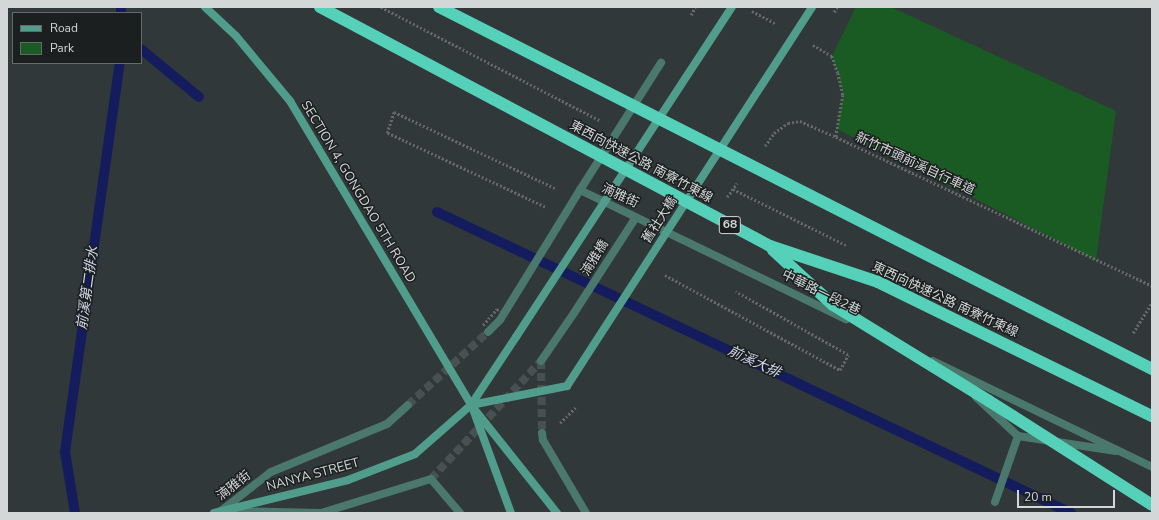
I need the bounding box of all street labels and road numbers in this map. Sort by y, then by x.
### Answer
street label: SECTION 4, GONGDAO 5TH ROAD [297,98,419,286]
street label: 東西向快速公路 南寮竹東線 [567,118,715,206]
street label: 新竹市頭前溪自行車道 [853,129,977,199]
street label: 湳雅街 [599,181,641,211]
street label: 舊社大橋 [639,194,681,246]
road number: 68 [718,215,742,235]
street label: 湳雅橋 [578,237,612,279]
street label: 東西向快速公路 南寮竹東線 [869,259,1021,341]
street label: 中華路一段2巷 [779,267,863,319]
street label: NANYA STREET [265,455,361,495]
street label: 湳雅街 [214,468,254,504]

